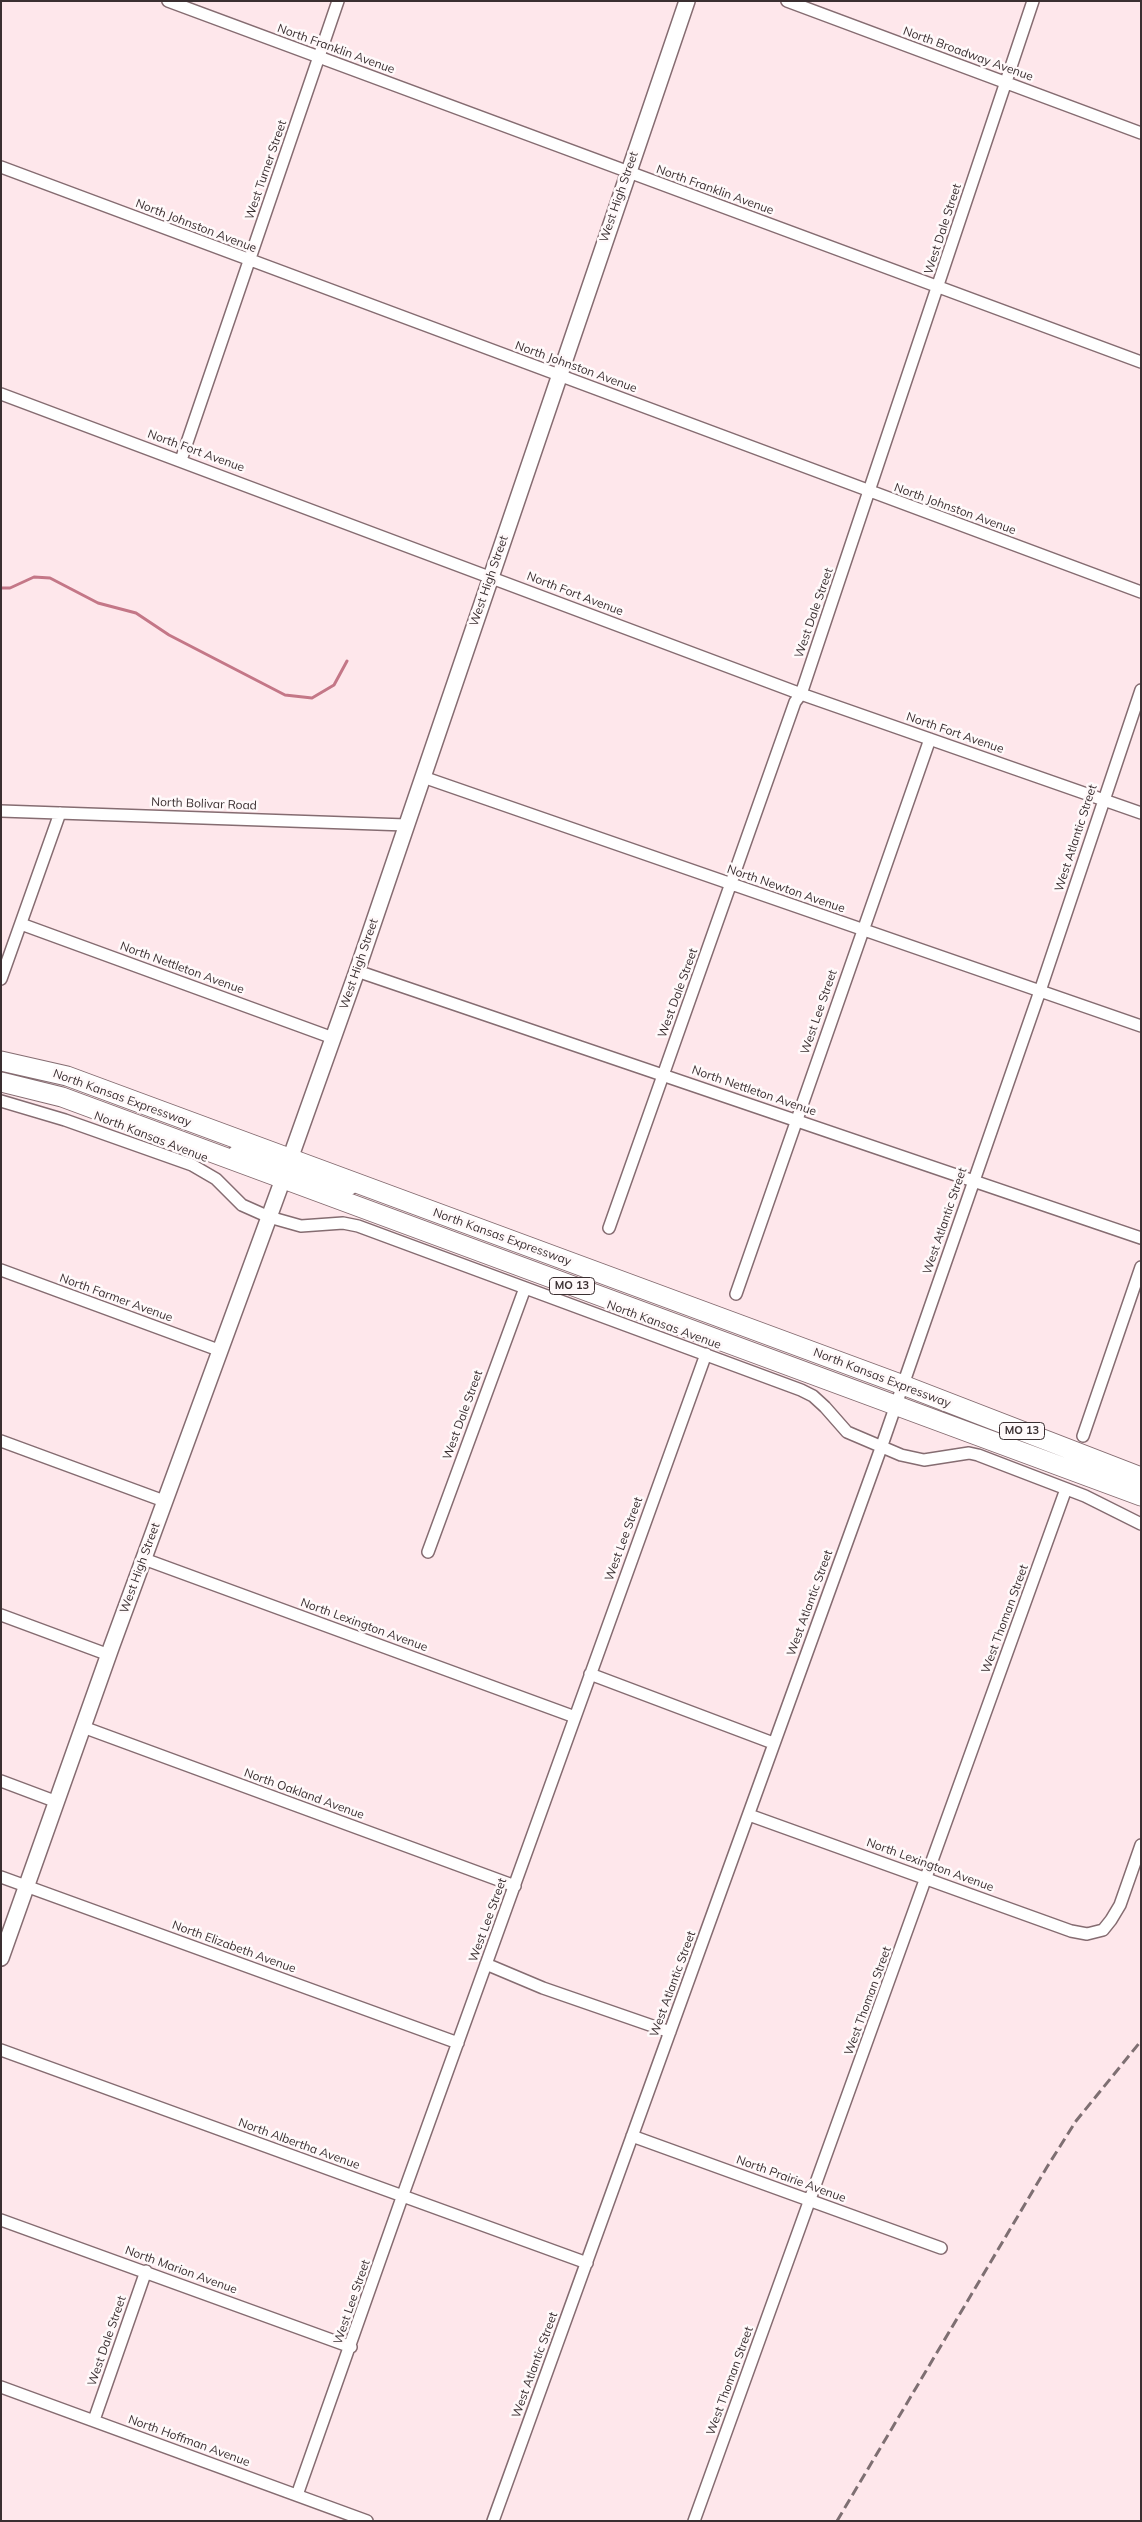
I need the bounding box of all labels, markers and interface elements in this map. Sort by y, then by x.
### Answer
street label: North Franklin Avenue [275,21,397,77]
street label: North Broadway Avenue [901,24,1035,84]
street label: West Turner Street [242,118,290,222]
street label: West High Street [597,150,641,244]
street label: North Franklin Avenue [654,162,776,218]
street label: West Dale Street [922,182,964,276]
street label: North Johnston Avenue [133,196,259,256]
street label: North Johnston Avenue [513,338,639,396]
street label: North Fort Avenue [146,427,246,475]
street label: North Johnston Avenue [892,480,1018,538]
street label: West High Street [467,534,511,628]
street label: West Dale Street [792,566,836,660]
street label: North Fort Avenue [525,569,625,619]
street label: North Fort Avenue [904,710,1006,756]
street label: West Atlantic Street [1052,783,1100,893]
street label: North Bolivar Road [151,795,257,813]
street label: North Newton Avenue [725,862,847,916]
street label: West High Street [337,917,381,1011]
street label: North Nettleton Avenue [118,939,246,997]
street label: West Dale Street [655,946,701,1040]
street label: West Lee Street [798,968,840,1056]
street label: North Nettleton Avenue [690,1063,818,1119]
street label: North Kansas Expressway [51,1066,193,1130]
street label: North Kansas Avenue [92,1109,210,1165]
street label: West Atlantic Street [920,1166,970,1276]
street label: North Kansas Expressway [431,1205,573,1269]
street label: North Farmer Avenue [58,1271,174,1325]
road number: MO 13 [550,1278,594,1294]
street label: North Kansas Avenue [605,1298,723,1352]
street label: North Kansas Expressway [811,1345,953,1411]
street label: West Dale Street [440,1368,486,1462]
road number: MO 13 [1000,1422,1044,1440]
street label: West Lee Street [602,1495,646,1583]
street label: West High Street [117,1521,163,1615]
street label: West Atlantic Street [784,1548,836,1658]
street label: West Thoman Street [979,1563,1031,1675]
street label: North Lexington Avenue [298,1595,430,1655]
street label: North Oakland Avenue [242,1766,366,1822]
street label: North Lexington Avenue [864,1835,996,1895]
street label: West Lee Street [466,1876,510,1964]
street label: North Elizabeth Avenue [170,1918,298,1976]
street label: West Atlantic Street [647,1929,699,2039]
street label: West Thoman Street [842,1945,894,2057]
street label: North Albertha Avenue [236,2115,362,2173]
street label: North Prairie Avenue [734,2152,848,2206]
street label: North Marion Avenue [123,2243,239,2297]
street label: West Lee Street [331,2258,373,2346]
street label: West Dale Street [85,2294,129,2388]
street label: West Atlantic Street [509,2310,561,2420]
street label: West Thoman Street [704,2325,756,2437]
street label: North Hoffman Avenue [126,2412,252,2470]

